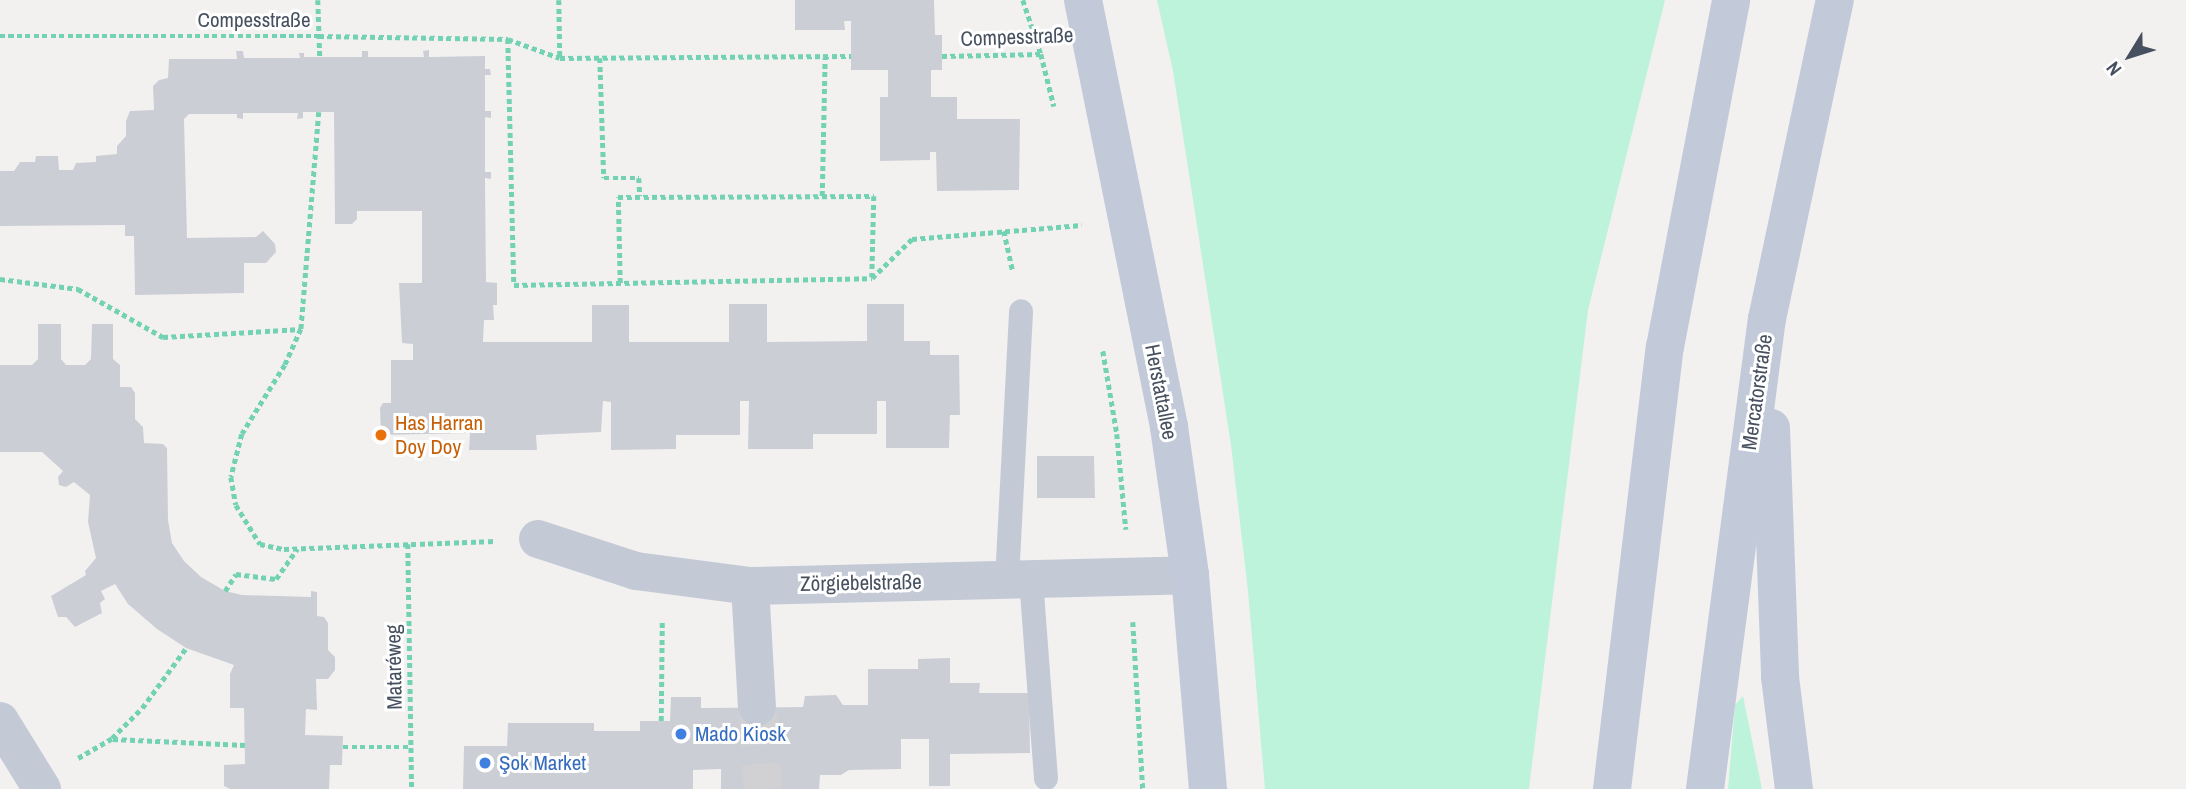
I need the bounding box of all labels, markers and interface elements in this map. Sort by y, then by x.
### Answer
street label: Compesstraße [198,7,310,33]
north arrow [2095,21,2165,91]
street label: Compesstraße [960,22,1074,52]
text: N [2100,56,2127,81]
street label: Mercatorstraße [1736,332,1778,452]
street label: Herstattallee [1139,342,1183,442]
place label: Has Harran Doy Doy [395,410,483,460]
marker: Has Harran Doy Doy [373,427,389,443]
street label: Zörgiebelstraße [800,569,922,597]
street label: Mataréweg [381,624,407,710]
place label: Mado Kiosk [695,721,786,747]
marker: Mado Kiosk [673,726,689,742]
place label: Şok Market [499,750,586,776]
marker: Şok Market [477,755,493,771]

